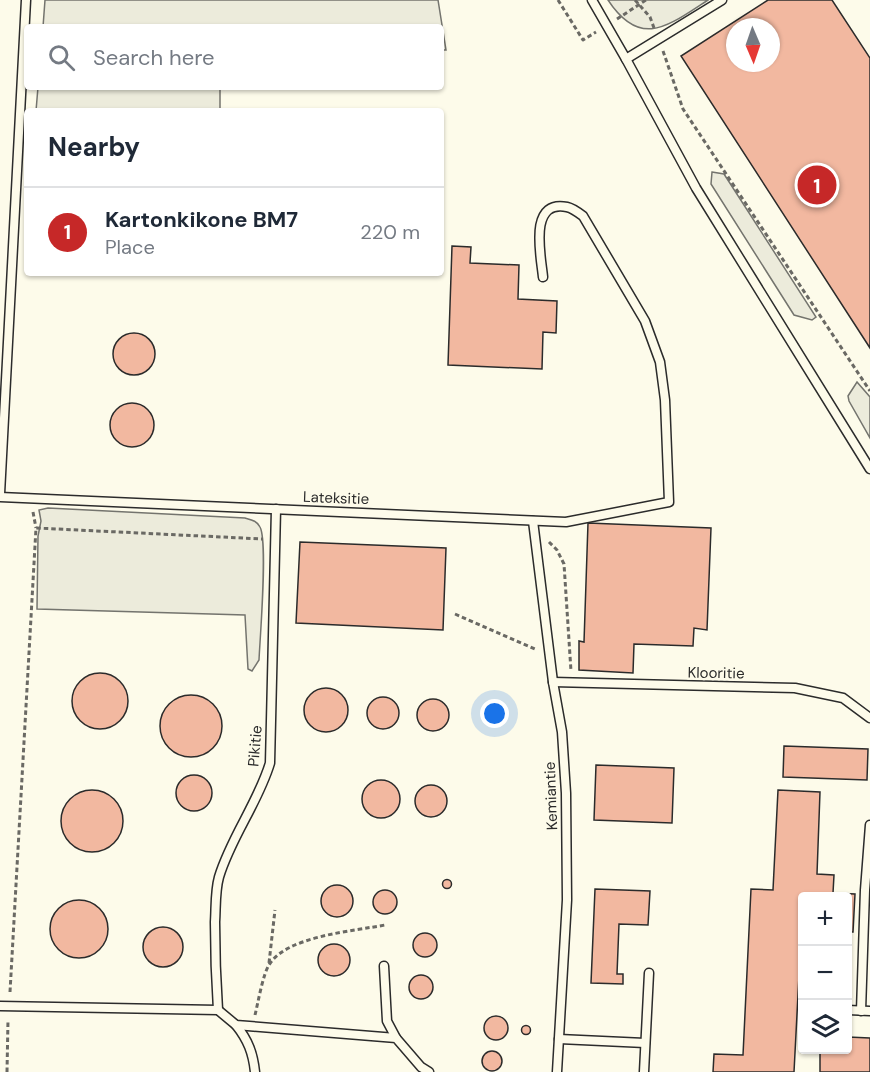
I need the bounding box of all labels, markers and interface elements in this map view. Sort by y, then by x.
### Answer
north arrow [726,18,780,72]
search box [24,24,444,90]
icon: search [45,41,78,74]
text: Search here [93,43,214,72]
text: Nearby [48,130,140,164]
pin: 1 [798,162,836,207]
text: Kartonkikone BM7 [105,205,298,234]
text: 1 [64,219,71,245]
text: 220 m [360,219,420,245]
text: Place [105,234,155,260]
street label: Lateksitie [303,487,369,509]
street label: Klooritie [687,663,745,683]
your location [480,699,509,728]
street label: Pikitie [243,724,267,768]
street label: Kemiantie [540,761,562,831]
map controls [798,892,852,1054]
button: + [798,892,852,946]
button: − [798,946,852,1000]
button: layers [798,1000,852,1054]

